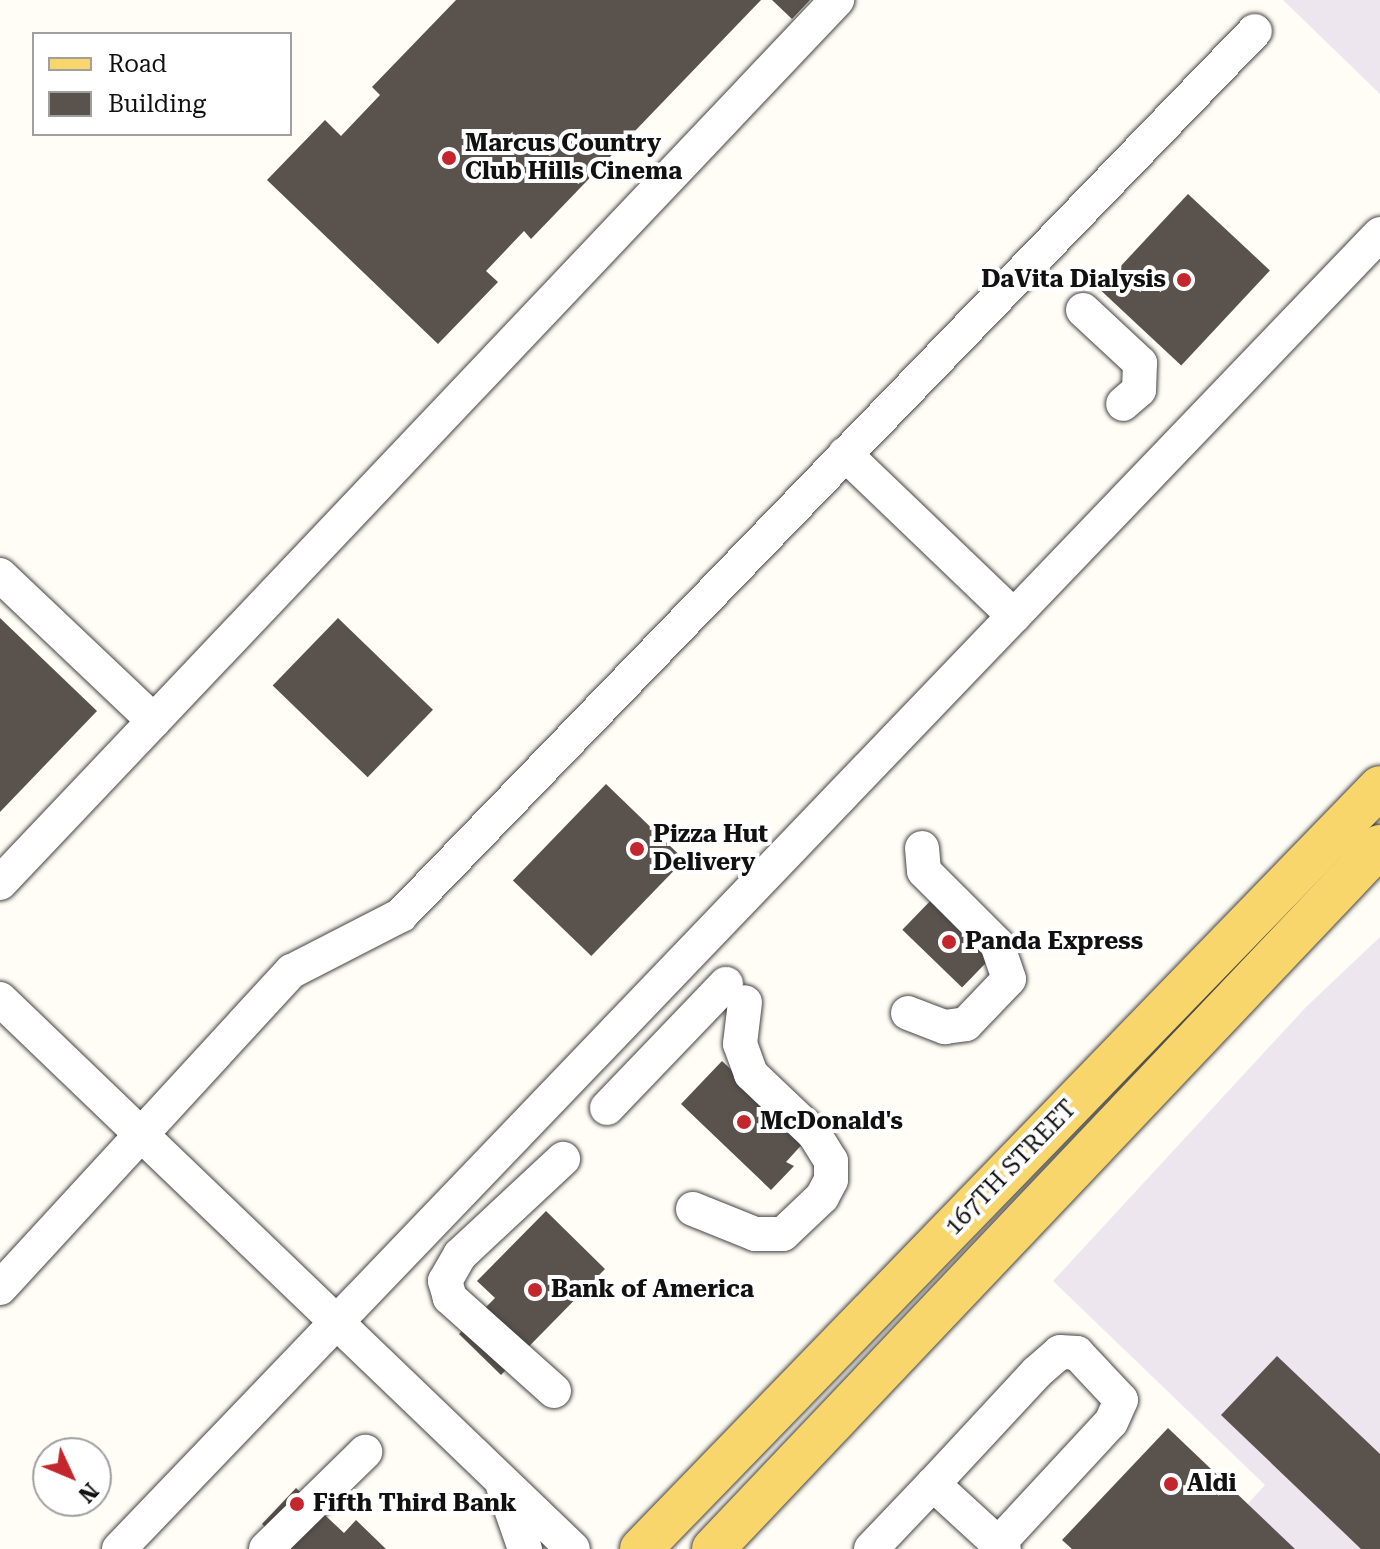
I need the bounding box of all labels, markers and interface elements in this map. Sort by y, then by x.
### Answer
legend [32,32,292,136]
text: Road [108,50,167,78]
text: Building [108,90,206,118]
place label: Marcus Country Club Hills Cinema [465,130,682,186]
marker: Marcus Country Club Hills Cinema [440,149,458,167]
place label: DaVita Dialysis [981,266,1166,294]
marker: DaVita Dialysis [1173,269,1195,291]
place label: Pizza Hut Delivery [653,821,768,877]
marker: Pizza Hut Delivery [628,840,646,858]
place label: Panda Express [965,928,1143,956]
marker: Panda Express [940,933,958,951]
street label: 167TH STREET [939,1095,1083,1241]
place label: McDonald's [760,1108,903,1136]
marker: McDonald's [735,1113,753,1131]
place label: Bank of America [551,1276,754,1304]
marker: Bank of America [526,1281,544,1299]
north arrow [32,1437,112,1517]
place label: Aldi [1187,1470,1236,1498]
marker: Aldi [1162,1475,1180,1493]
text: N [73,1478,103,1507]
place label: Fifth Third Bank [313,1490,517,1518]
marker: Fifth Third Bank [288,1495,306,1513]

